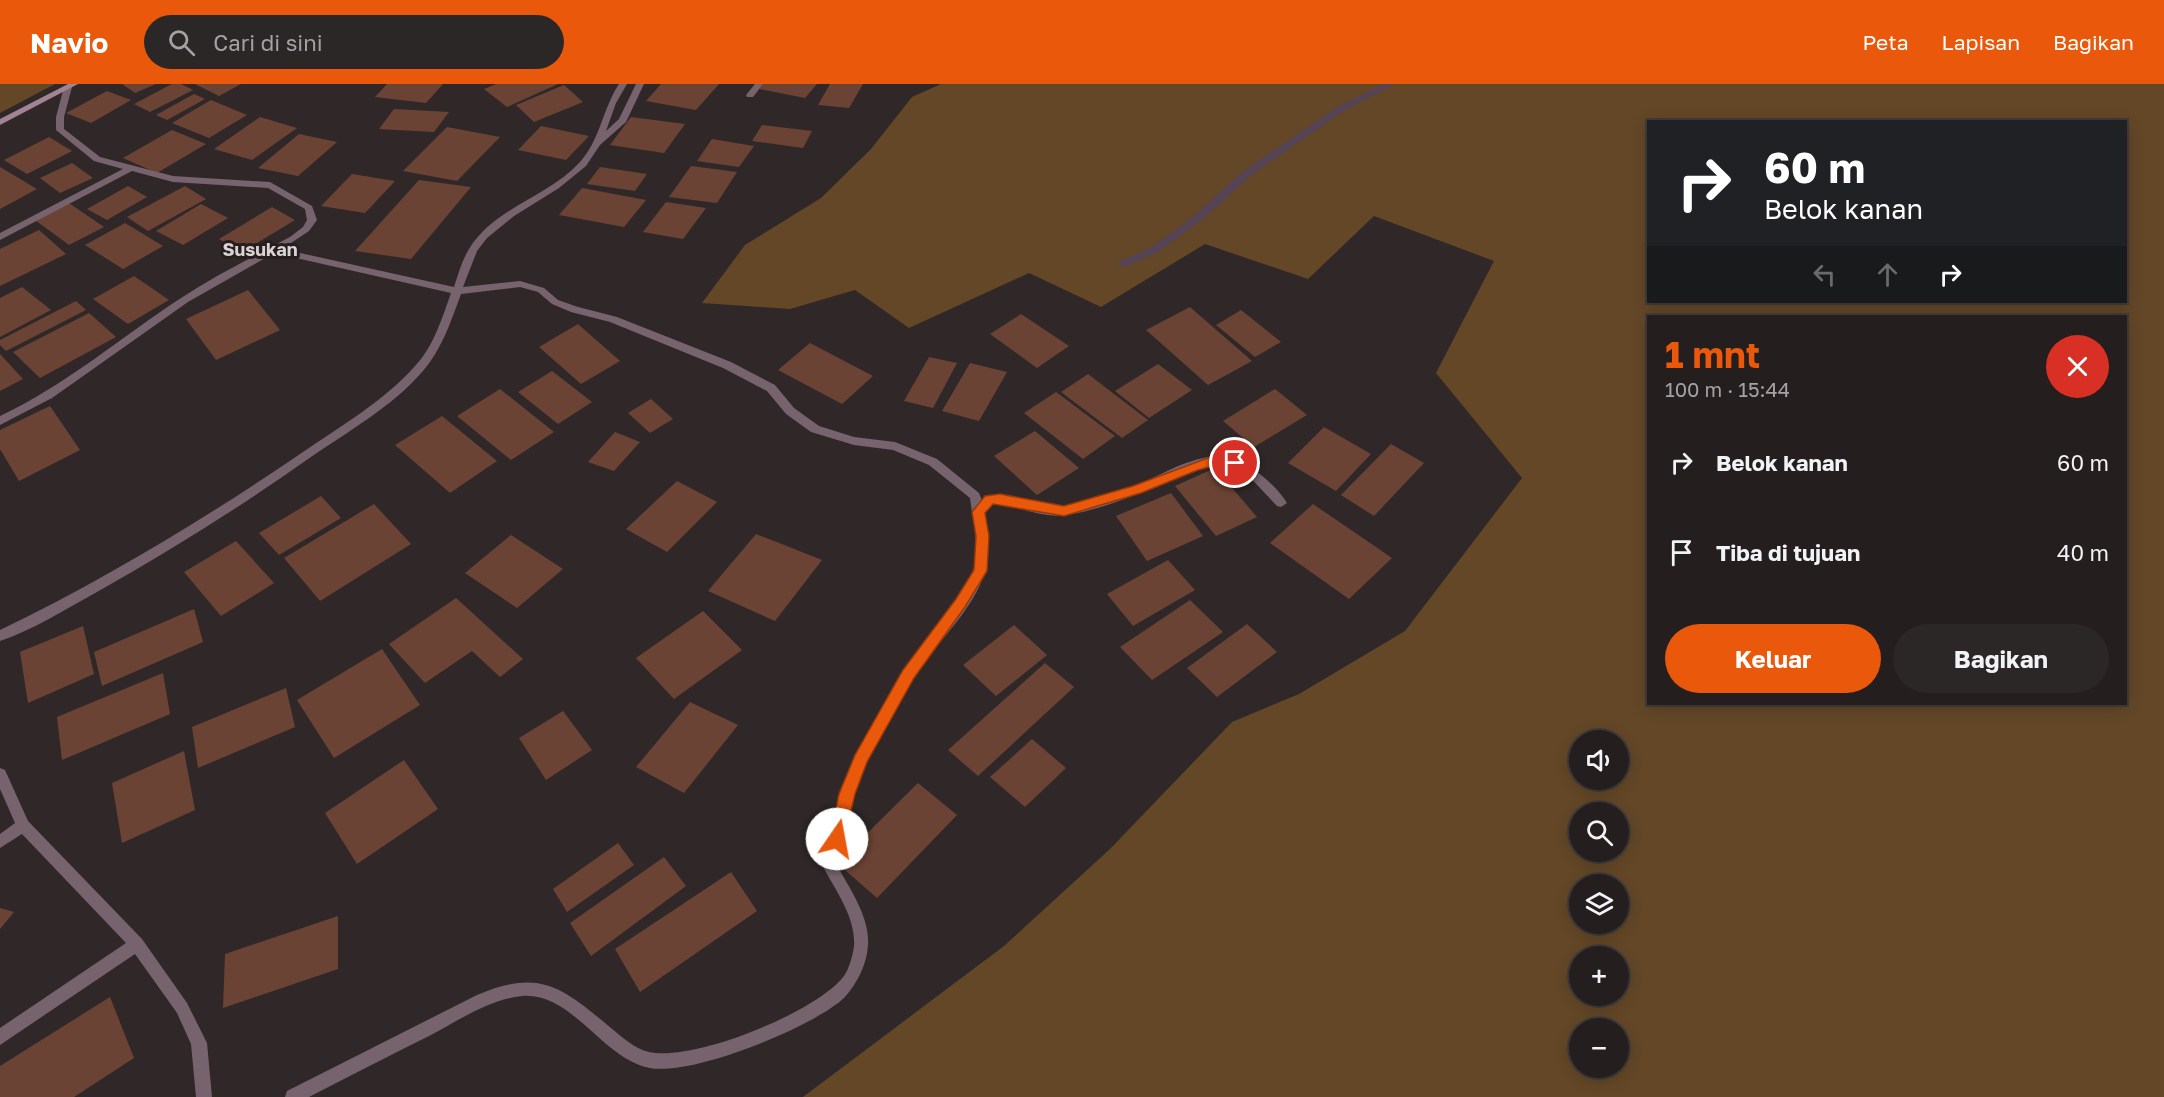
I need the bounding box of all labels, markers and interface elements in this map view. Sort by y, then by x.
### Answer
search box [144,15,564,69]
text: Navio [30,26,108,59]
icon: search [165,26,198,59]
text: Cari di sini [213,29,323,56]
text: Peta [1863,29,1909,55]
text: Lapisan [1942,29,2020,55]
text: Bagikan [2053,29,2134,55]
text: 60 m [1764,142,1865,192]
icon: right [1665,144,1743,222]
text: Belok kanan [1764,193,1923,225]
district label: Susukan [222,238,298,260]
icon: left [1808,258,1841,291]
icon: ahead [1871,258,1904,291]
icon: right [1934,258,1967,291]
text: 1 mnt [1665,333,1760,376]
button: close [2046,335,2109,398]
text: 100 m · 15:44 [1665,377,1790,401]
pin [1209,437,1260,488]
icon: arrive [1218,446,1251,479]
icon: right [1665,446,1698,479]
text: Belok kanan [1716,449,1848,476]
text: 60 m [2057,449,2109,476]
icon: arrive [1665,536,1698,569]
text: Tiba di tujuan [1716,539,1860,566]
text: 40 m [2057,539,2109,566]
button: Keluar [1665,624,1881,693]
button: Bagikan [1893,624,2109,693]
map controls [1569,730,1629,1078]
button: sound [1569,730,1629,790]
button: search [1569,802,1629,862]
position arrow [805,807,869,871]
button: layers [1569,874,1629,934]
button: + [1569,946,1629,1006]
button: − [1569,1018,1629,1078]

